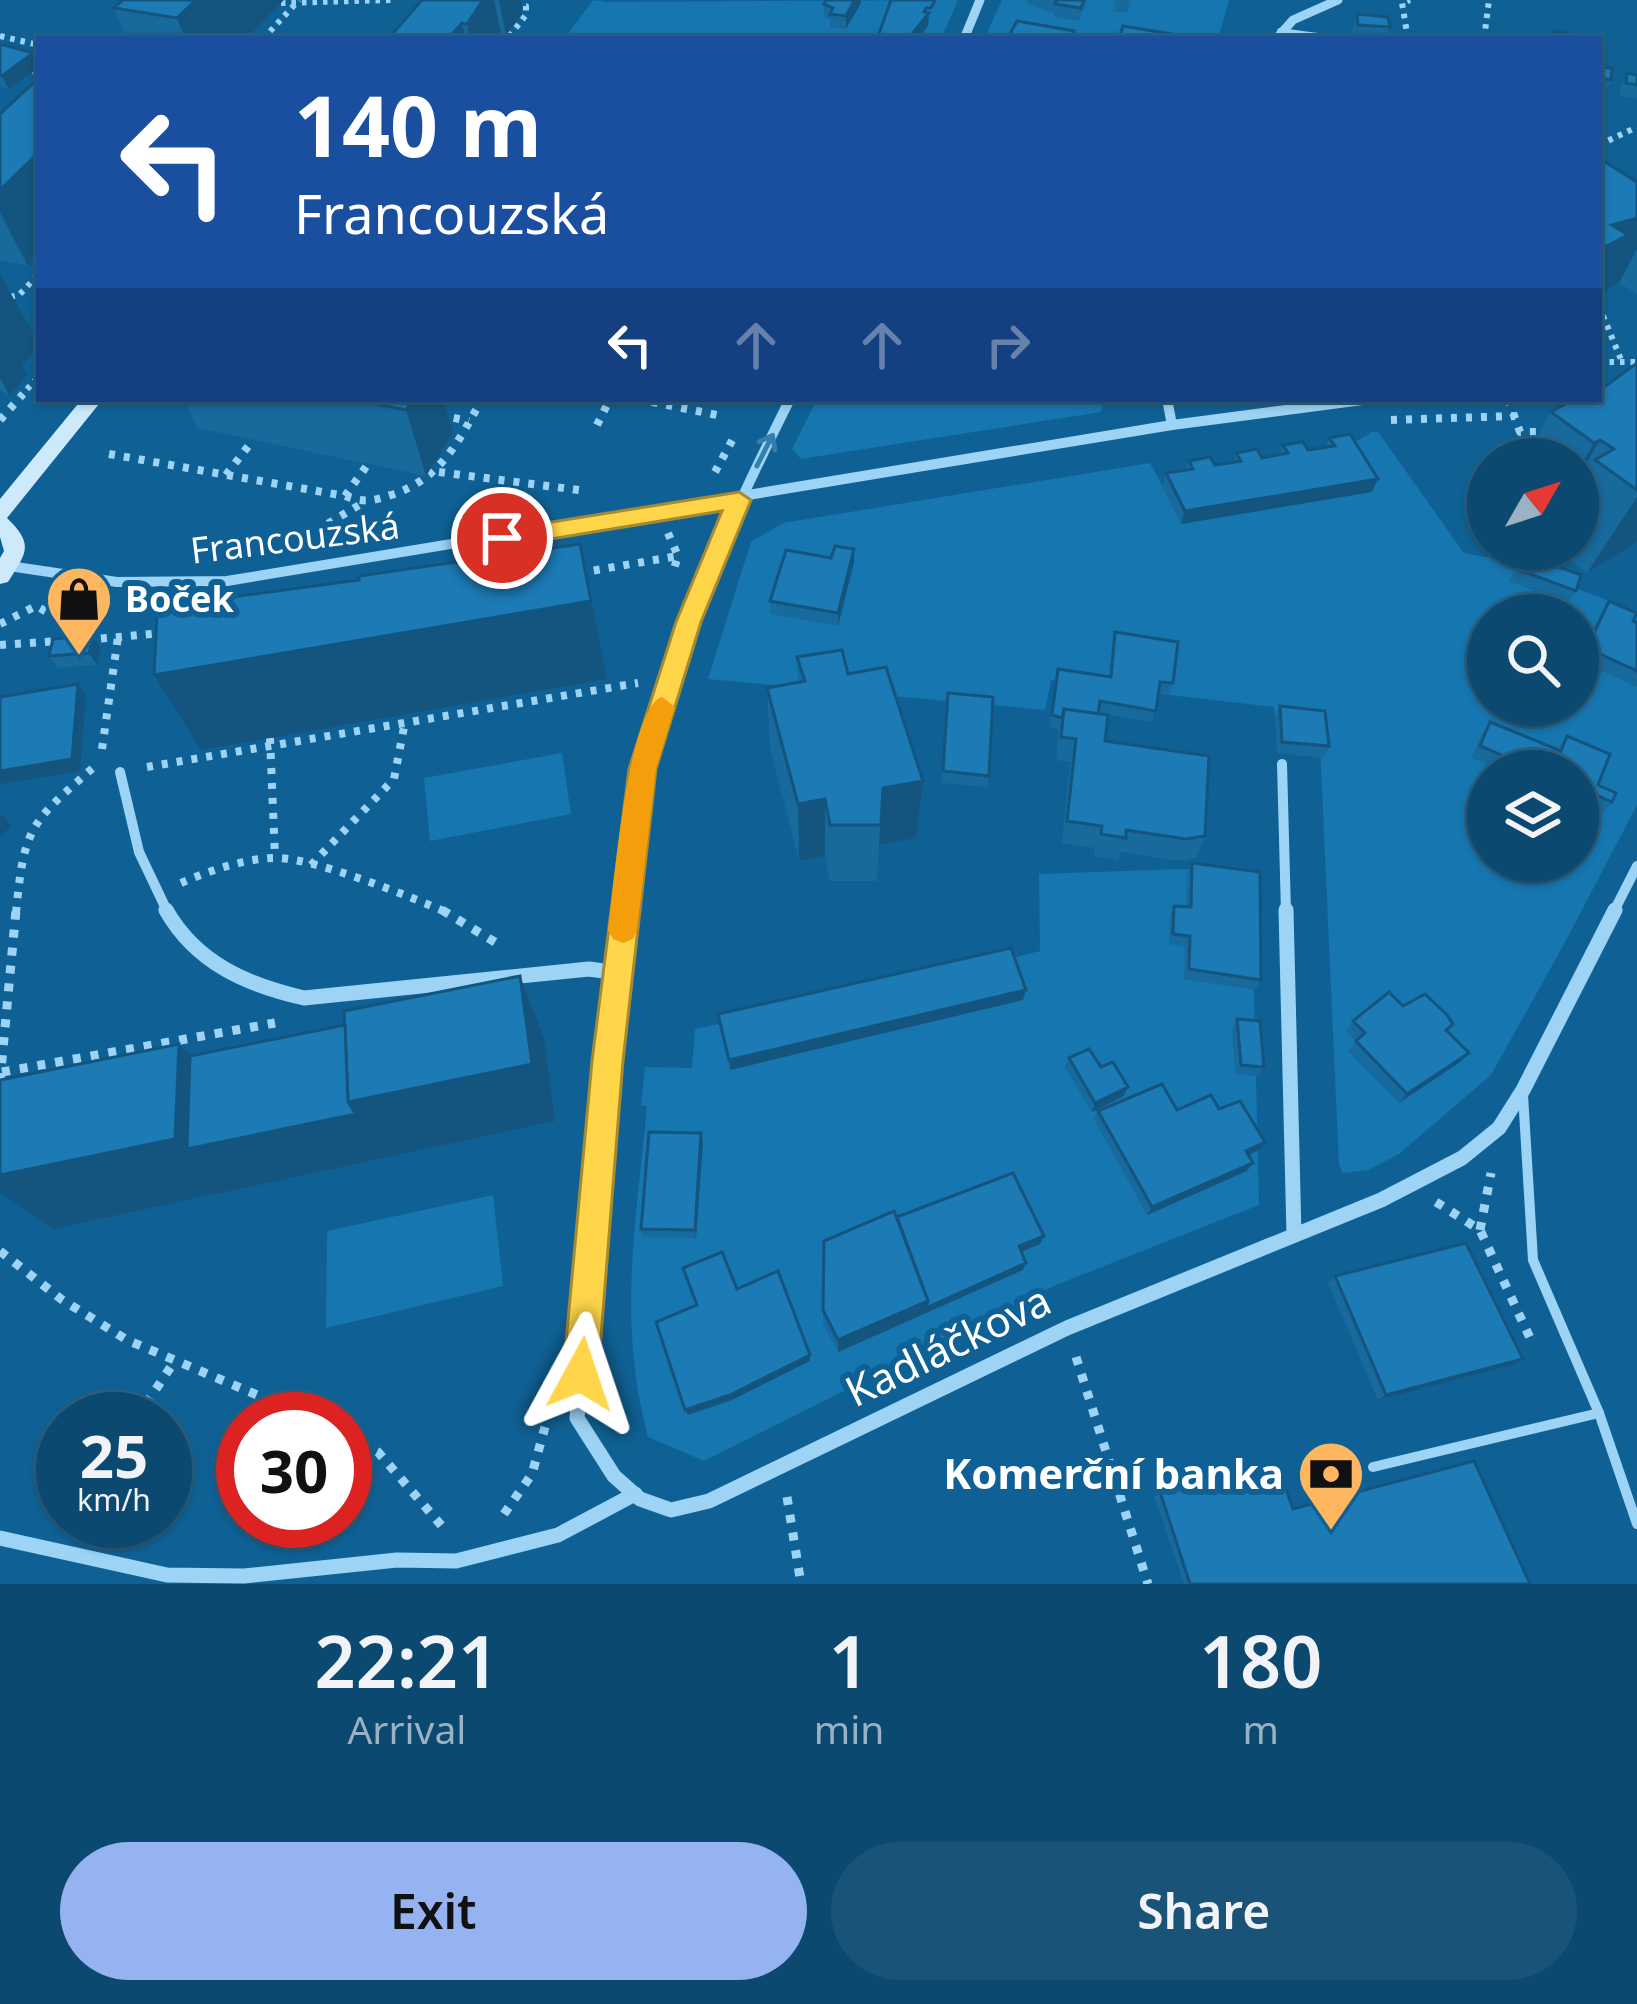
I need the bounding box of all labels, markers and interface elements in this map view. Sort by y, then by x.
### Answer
text: 140 m [294,67,542,182]
icon: left [96,84,252,240]
text: Francouzská [294,176,609,250]
icon: left [597,312,663,378]
icon: ahead [723,312,789,378]
icon: ahead [849,312,915,378]
icon: right [975,312,1041,378]
one-way arrow [754,432,777,468]
north arrow [1467,438,1599,570]
map controls [1467,438,1599,882]
pin [451,487,553,589]
street label: Francouzská [188,500,402,575]
icon: arrive [469,505,535,571]
shop icon: Boček [44,564,114,658]
place label: Boček [125,574,235,623]
button: search [1467,594,1599,726]
button: layers [1467,750,1599,882]
street label: Kadláčkova [835,1270,1060,1419]
position arrow [518,1311,644,1437]
speed limit sign: 30 [216,1392,372,1548]
text: 25 [80,1414,148,1496]
bank icon: Komerční banka [1296,1439,1366,1533]
place label: Komerční banka [943,1444,1284,1501]
text: km/h [77,1479,151,1520]
text: 22:21 [315,1611,499,1709]
text: 1 [828,1611,870,1709]
text: 180 [1199,1611,1322,1709]
text: Arrival [347,1702,466,1755]
text: min [814,1702,884,1755]
text: m [1242,1702,1279,1755]
button: Exit [60,1842,807,1980]
button: Share [831,1842,1577,1980]

